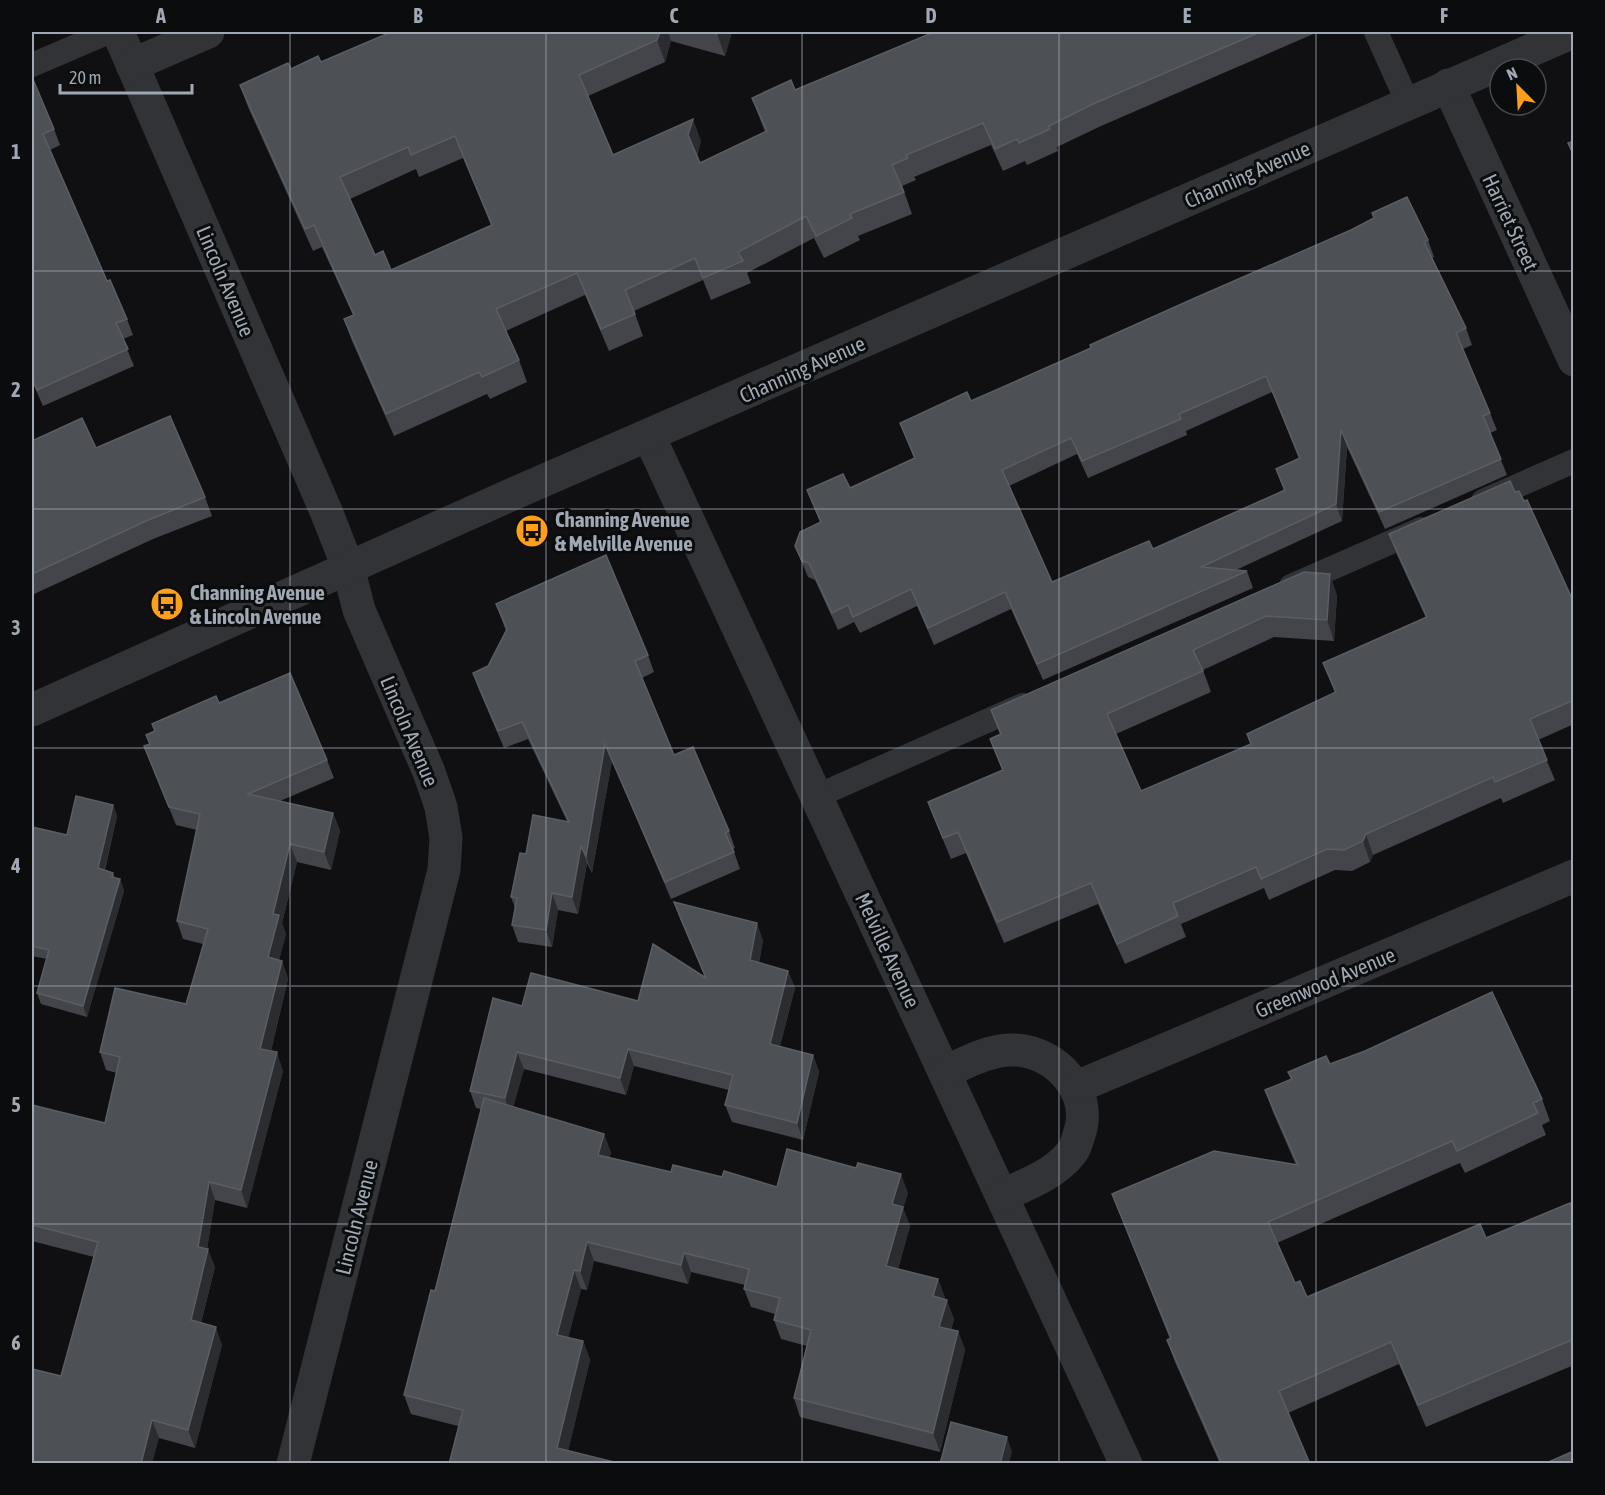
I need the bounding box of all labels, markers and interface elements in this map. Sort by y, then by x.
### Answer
text: A [155,4,166,27]
text: B [413,4,423,27]
text: C [670,4,679,27]
text: D [925,4,937,27]
text: E [1183,4,1192,27]
text: F [1440,4,1448,27]
scale bar [60,57,192,95]
north arrow [1488,57,1548,117]
text: N [1504,63,1520,83]
text: 20 m [69,67,101,88]
street label: Channing Avenue [1181,136,1313,212]
text: 1 [11,140,21,163]
street label: Harriet Street [1478,170,1544,274]
street label: Lincoln Avenue [192,222,260,340]
street label: Channing Avenue [736,331,868,407]
text: 2 [11,378,21,401]
place label: Channing Avenue & Melville Avenue [555,507,693,555]
bus stop icon: Channing Avenue & Melville Avenue [514,513,550,549]
place label: Channing Avenue & Lincoln Avenue [190,580,325,628]
bus stop icon: Channing Avenue & Lincoln Avenue [149,586,185,622]
text: 3 [11,616,21,639]
street label: Lincoln Avenue [376,672,444,790]
text: 4 [10,854,21,877]
street label: Melville Avenue [851,889,925,1011]
street label: Greenwood Avenue [1252,942,1398,1022]
text: 5 [11,1093,21,1116]
street label: Lincoln Avenue [330,1157,382,1277]
text: 6 [11,1331,21,1354]

